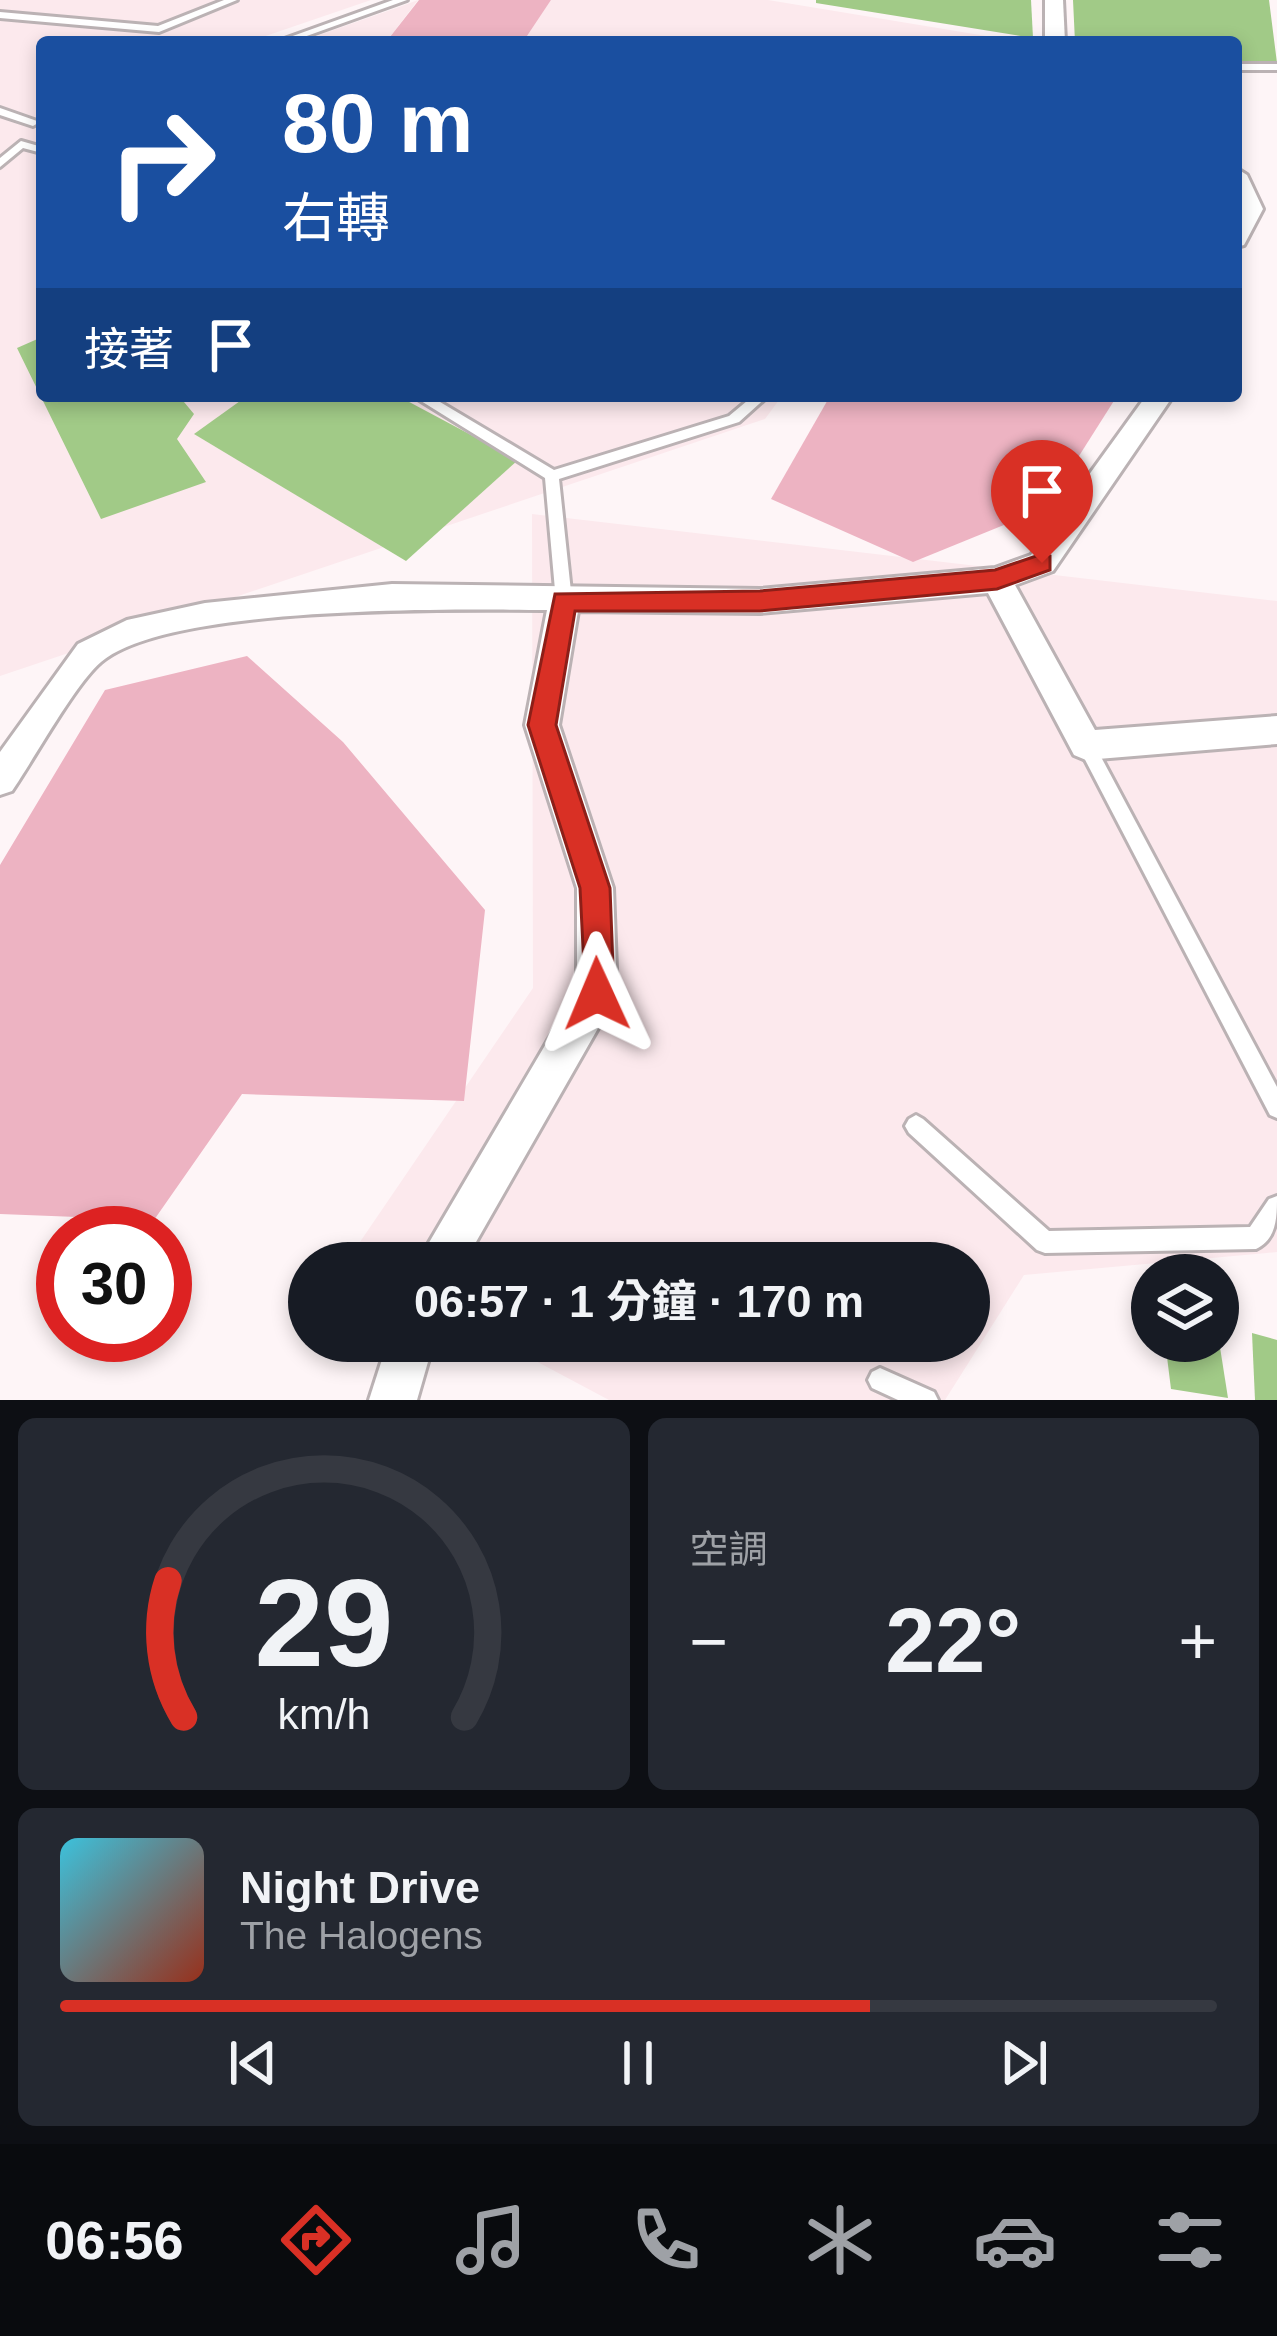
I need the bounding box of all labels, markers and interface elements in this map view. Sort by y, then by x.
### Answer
text: 80 m [282,76,473,170]
icon: right [84,84,240,240]
text: 右轉 [282,188,390,248]
icon: arrive [198,312,264,378]
text: 接著 [84,324,174,375]
pin [991,440,1093,563]
icon: arrive [1009,458,1075,524]
position arrow [534,931,660,1057]
speed limit sign: 30 [36,1206,192,1362]
map controls [1131,1254,1239,1362]
button: layers [1131,1254,1239,1362]
text: 06:57 · 1 分鐘 · 170 m [414,1276,864,1327]
text: 空調 [690,1528,768,1571]
text: 29 [254,1553,393,1692]
text: 22° [885,1591,1021,1691]
text: − [690,1604,728,1678]
text: + [1178,1604,1217,1678]
text: km/h [277,1690,370,1738]
text: Night Drive [240,1862,480,1913]
text: The Halogens [240,1914,483,1957]
icon: previous [220,2030,286,2096]
icon: pause [605,2030,671,2096]
icon: next [991,2030,1057,2096]
icon: directions [274,2198,358,2282]
icon: music [449,2198,533,2282]
icon: phone [624,2198,708,2282]
icon: climate [798,2198,882,2282]
icon: car [973,2198,1057,2282]
icon: filters [1148,2198,1232,2282]
text: 06:56 [45,2210,183,2270]

